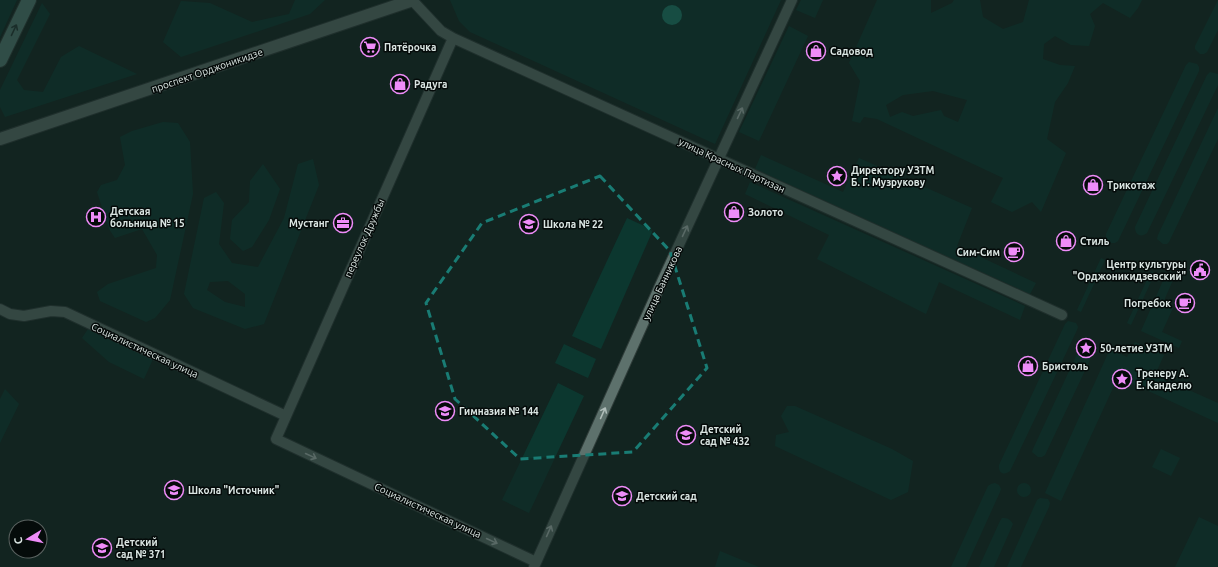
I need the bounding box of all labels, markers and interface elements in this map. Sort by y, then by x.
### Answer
one-way arrow [11,24,18,36]
supermarket icon: Пятёрочка [359,36,381,58]
shop icon: Садовод [805,40,827,62]
place label: Пятёрочка [384,42,436,53]
street label: проспект Орджоникидзе [150,46,264,95]
place label: Садовод [830,46,873,57]
shop icon: Радуга [389,73,411,95]
place label: Радуга [414,79,448,90]
one-way arrow [737,107,744,119]
street label: улица Красных Партизан [677,136,787,195]
place icon: Директору УЗТМ Б. Г. Музрукову [826,165,848,187]
place label: Директору УЗТМ Б. Г. Музрукову [851,165,934,188]
shop icon: Трикотаж [1082,174,1104,196]
place label: Трикотаж [1107,180,1156,191]
street label: переулок Дружбы [342,197,387,279]
shop icon: Золото [723,201,745,223]
hospital icon: Детская больница № 15 [85,206,107,228]
place label: Детская больница № 15 [110,206,185,229]
place label: Золото [748,207,783,218]
office icon: Мустанг [332,212,354,234]
school or university icon: Школа № 22 [518,213,540,235]
place label: Мустанг [289,218,330,229]
place label: Школа № 22 [543,219,604,230]
one-way arrow [682,225,689,237]
shop icon: Стиль [1055,230,1077,252]
place label: Стиль [1080,236,1110,247]
cafe icon: Сим-Сим [1003,241,1025,263]
street label: улица Банникова [641,245,684,322]
place label: Сим-Сим [956,247,1000,258]
place label: Центр культуры "Орджоникидзевский" [1073,259,1186,282]
public building icon: Центр культуры "Орджоникидзевский" [1189,259,1211,281]
cafe icon: Погребок [1174,292,1196,314]
place label: Погребок [1124,298,1171,309]
street label: Социалистическая улица [90,321,200,380]
place icon: 50-летие УЗТМ [1075,337,1097,359]
place label: 50-летие УЗТМ [1100,343,1173,354]
shop icon: Бристоль [1017,355,1039,377]
place label: Бристоль [1042,361,1089,372]
place icon: Тренеру А. Е. Канделю [1111,368,1133,390]
place label: Тренеру А. Е. Канделю [1136,368,1192,391]
school or university icon: Гимназия № 144 [434,400,456,422]
place label: Гимназия № 144 [459,406,539,417]
one-way arrow [600,407,607,419]
school or university icon: Детский сад № 432 [675,424,697,446]
place label: Детский сад № 432 [700,424,750,447]
one-way arrow [305,452,317,460]
school or university icon: Школа "Источник" [163,479,185,501]
street label: Социалистическая улица [373,481,483,540]
place label: Школа "Источник" [188,485,279,496]
school or university icon: Детский сад [611,485,633,507]
place label: Детский сад [636,491,697,502]
north arrow [8,519,48,559]
one-way arrow [546,526,554,538]
text: С [12,536,25,545]
school or university icon: Детский сад № 371 [91,537,113,559]
place label: Детский сад № 371 [116,537,166,560]
one-way arrow [486,538,498,545]

